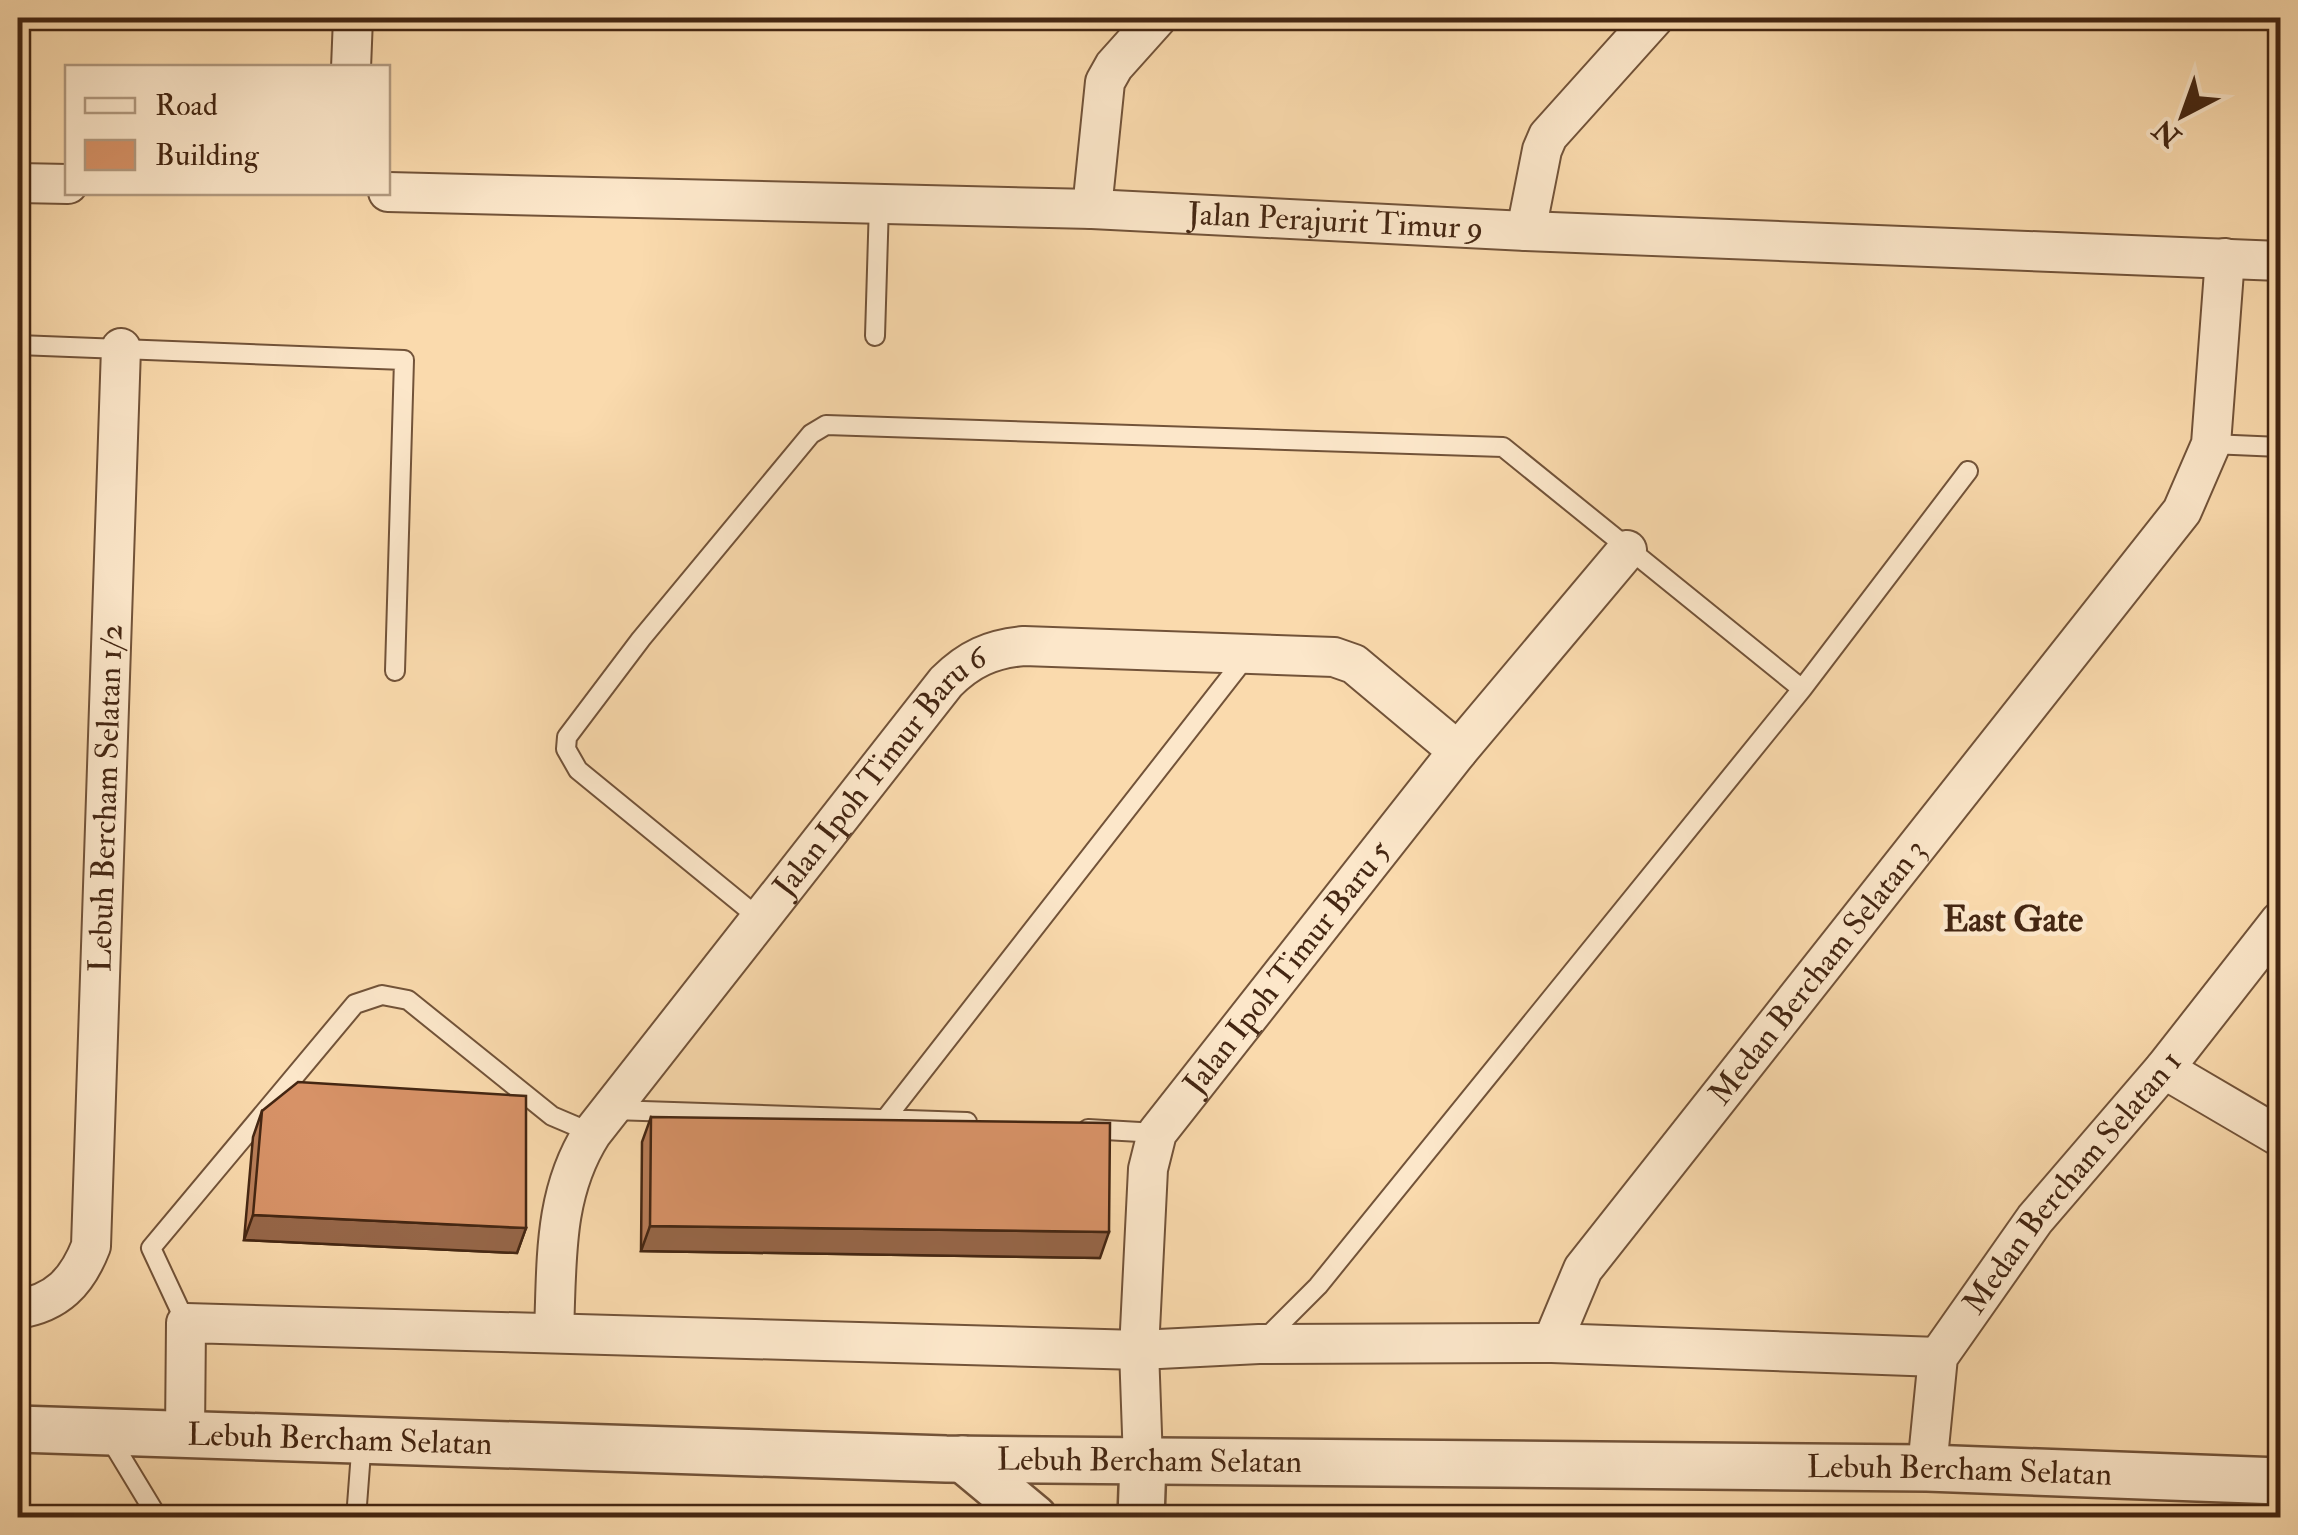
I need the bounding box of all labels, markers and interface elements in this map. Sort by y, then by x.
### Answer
legend [65,65,390,195]
north arrow [2133,65,2233,165]
text: Road [155,87,218,124]
text: N [2146,111,2189,155]
text: Building [155,137,260,174]
street label: Jalan Perajurit Timur 9 [1186,194,1484,249]
street label: Lebuh Bercham Selatan 1/2 [80,624,132,973]
street label: Jalan Ipoh Timur Baru 6 [764,636,995,906]
street label: Medan Bercham Selatan 3 [1700,831,1935,1113]
street label: Jalan Ipoh Timur Baru 5 [1174,832,1400,1104]
district label: East Gate [1943,898,2083,942]
street label: Medan Bercham Selatan 1 [1954,1043,2191,1322]
street label: Lebuh Bercham Selatan [187,1414,493,1464]
street label: Lebuh Bercham Selatan [997,1439,1302,1482]
street label: Lebuh Bercham Selatan [1807,1447,2113,1495]

